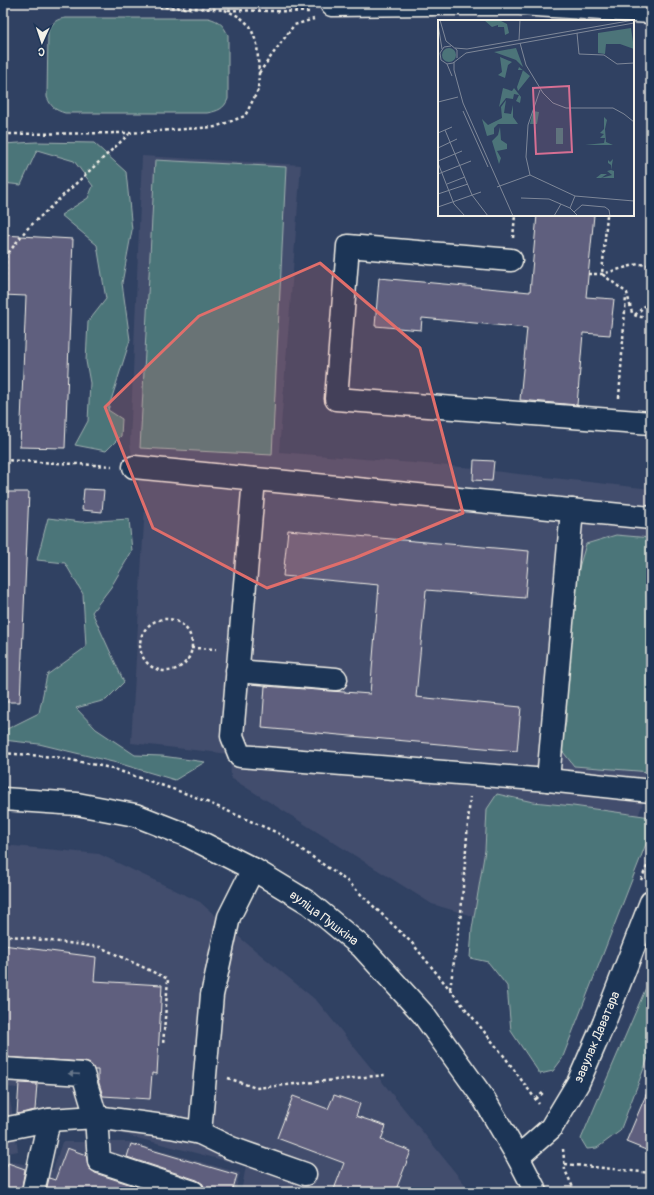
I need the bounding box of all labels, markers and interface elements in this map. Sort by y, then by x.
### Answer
inset map [438,20,634,216]
north arrow [22,22,62,62]
text: С [38,45,45,58]
street label: вуліца Пушкіна [286,887,362,949]
street label: завулак Даватара [571,989,623,1085]
one-way arrow [68,1070,80,1077]

